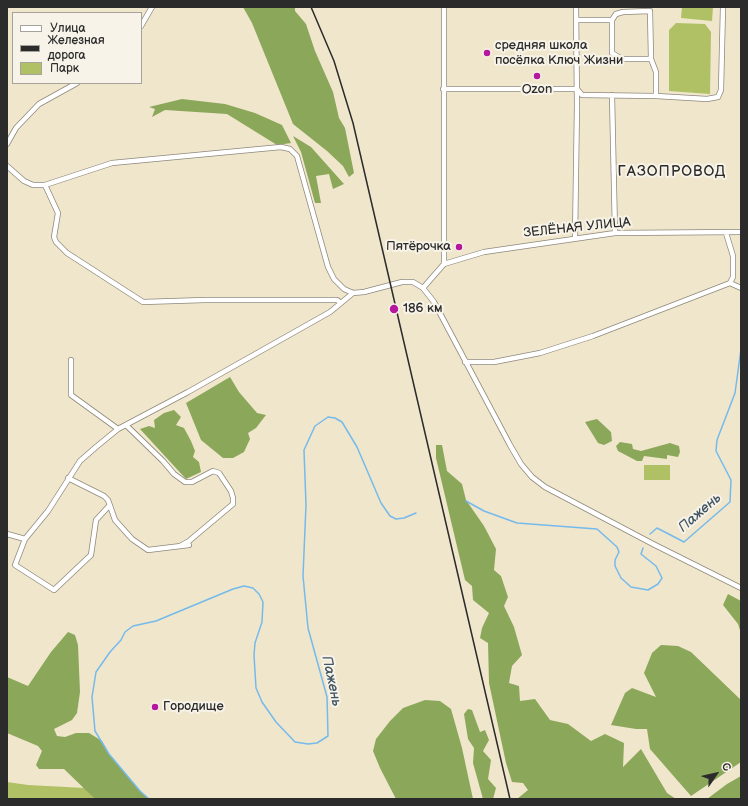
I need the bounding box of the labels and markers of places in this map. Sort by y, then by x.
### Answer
place label: средняя школа посёлка Ключ Жизни [495,38,623,69]
marker: средняя школа посёлка Ключ Жизни [482,48,492,58]
marker: Ozon [532,71,542,81]
place label: Ozon [522,82,552,98]
place label: Пятёрочка [386,239,451,255]
marker: Пятёрочка [454,242,464,252]
place label: 186 км [403,301,443,317]
marker: 186 км [388,303,400,315]
place label: Городище [163,699,224,715]
marker: Городище [150,702,160,712]

